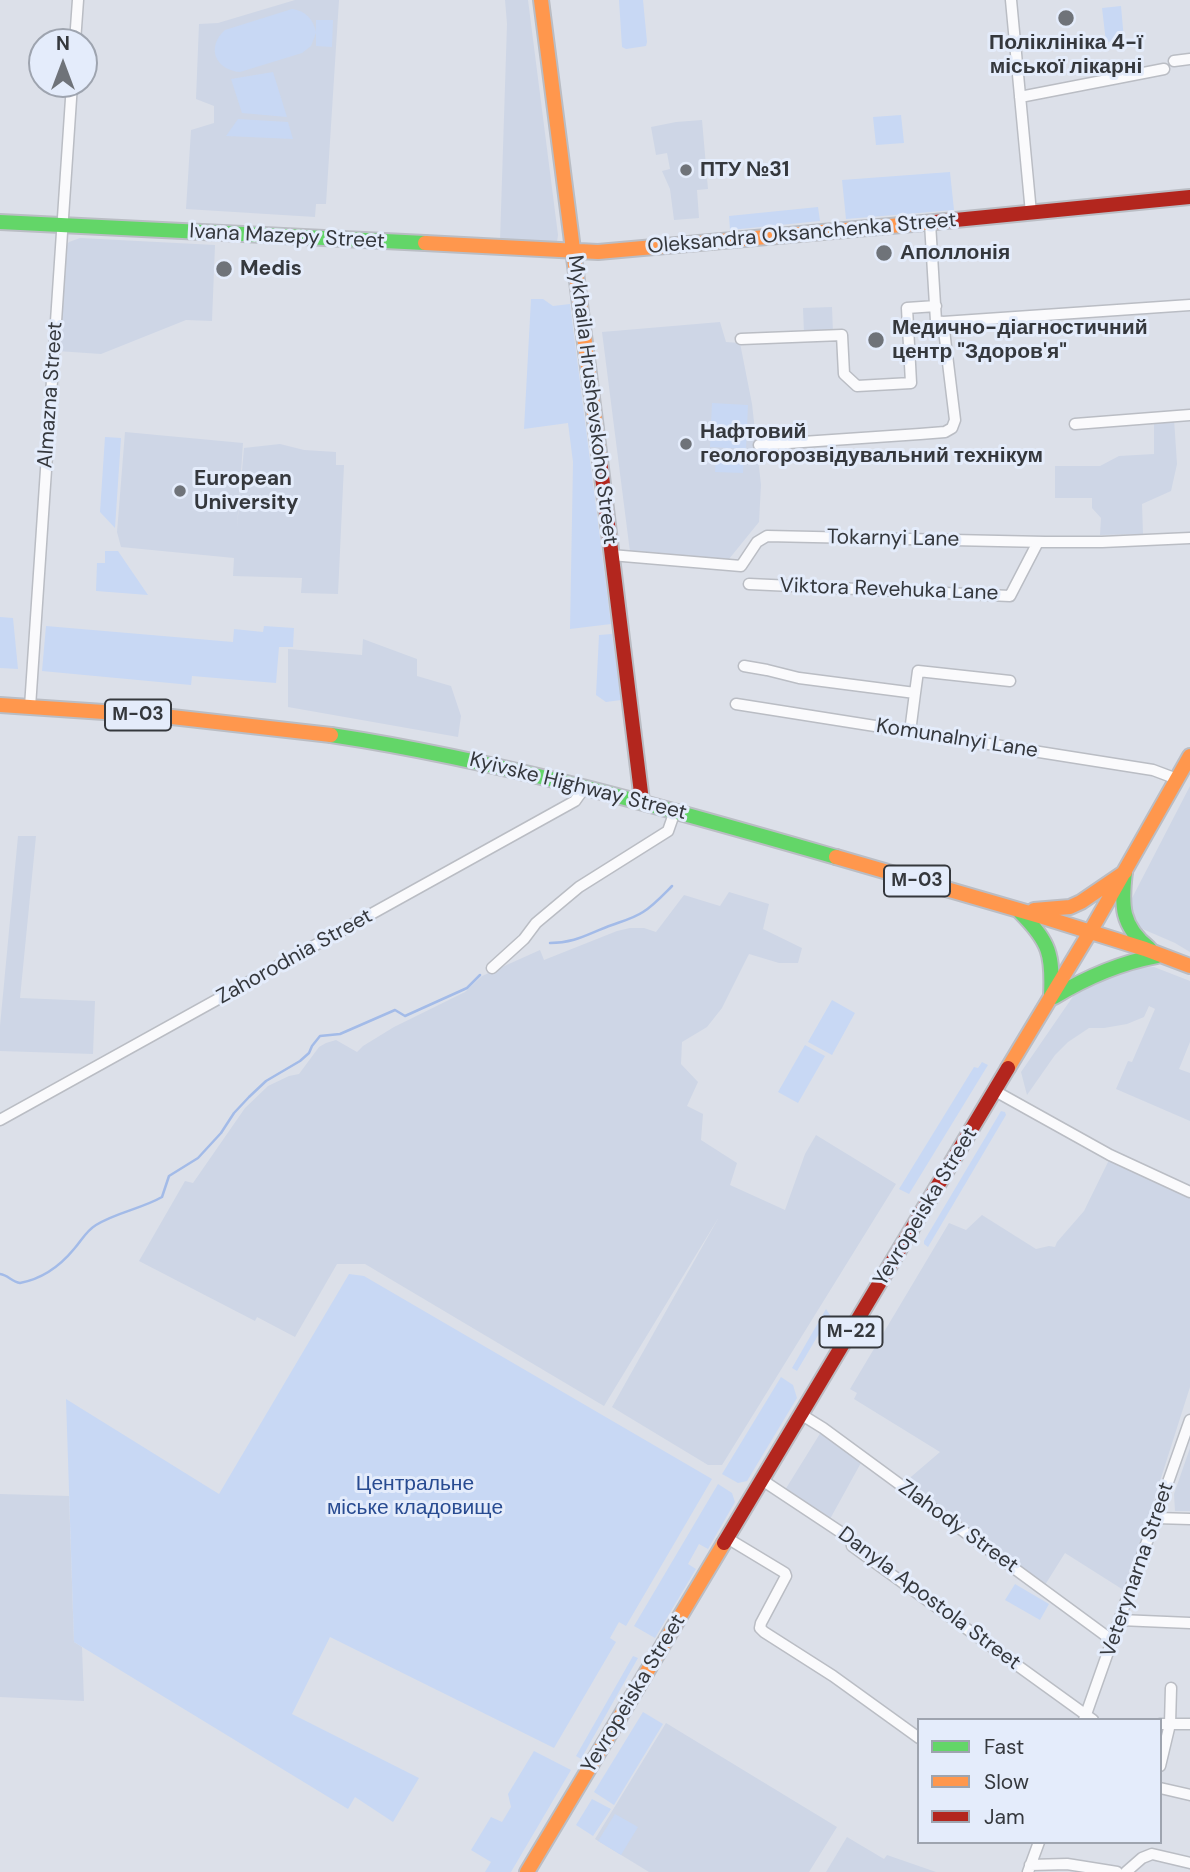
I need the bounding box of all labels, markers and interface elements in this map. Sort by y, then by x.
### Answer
marker: Поліклініка 4-ї міської лікарні [1056,8,1076,28]
north arrow [28,28,98,98]
place label: Поліклініка 4-ї міської лікарні [989,30,1143,80]
text: N [56,31,70,56]
place label: ПТУ №31 [700,157,789,183]
marker: ПТУ №31 [678,162,694,178]
street label: Oleksandra Oksanchenka Street [646,208,958,260]
street label: Ivana Mazepy Street [189,219,385,255]
place label: Аполлонія [900,240,1010,266]
marker: Аполлонія [874,243,894,263]
street label: Mykhaila Hrushevskoho Street [562,254,622,546]
place label: Medis [240,256,302,282]
marker: Medis [214,259,234,279]
place label: Медично-діагностичний центр "Здоров'я" [892,315,1148,365]
street label: Almazna Street [33,321,69,469]
marker: Медично-діагностичний центр "Здоров'я" [866,330,886,350]
place label: Нафтовий геологорозвідувальний технікум [700,419,1043,469]
marker: Нафтовий геологорозвідувальний технікум [678,436,694,452]
place label: European University [194,466,298,516]
marker: European University [172,483,188,499]
street label: Tokarnyi Lane [827,525,959,553]
street label: Viktora Revehuka Lane [779,574,999,606]
road number: М-03 [105,700,171,730]
street label: Komunalnyi Lane [874,714,1040,764]
street label: Kyivske Highway Street [467,748,689,826]
road number: М-03 [884,866,950,897]
street label: Zahorodnia Street [213,904,377,1010]
street label: Yevropeiska Street [869,1123,983,1291]
road number: М-22 [820,1316,882,1348]
park label: Центральне міське кладовище [327,1471,503,1521]
street label: Zlahody Street [893,1475,1023,1579]
street label: Veterynarna Street [1096,1479,1180,1661]
street label: Danyla Apostola Street [833,1522,1025,1676]
street label: Yevropeiska Street [577,1610,691,1778]
legend [917,1718,1162,1844]
text: Fast [984,1733,1024,1761]
text: Slow [984,1768,1029,1796]
text: Jam [984,1803,1025,1831]

